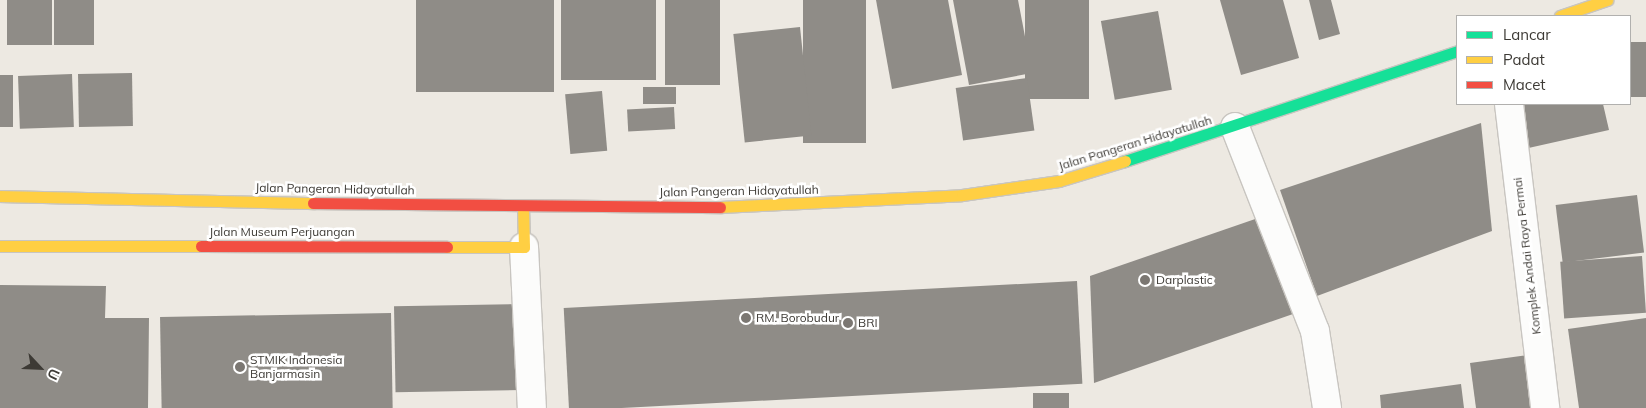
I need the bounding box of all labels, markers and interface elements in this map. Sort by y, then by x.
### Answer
legend [1456,15,1631,105]
text: Lancar [1503,25,1551,44]
text: Padat [1503,50,1545,69]
text: Macet [1503,75,1546,94]
street label: Jalan Pangeran Hidayatullah [1057,113,1213,173]
street label: Komplek Andai Raya Permai [1510,177,1544,335]
street label: Jalan Pangeran Hidayatullah [255,180,415,198]
street label: Jalan Pangeran Hidayatullah [659,182,819,200]
street label: Jalan Museum Perjuangan [209,225,355,239]
marker: Darplastic [1138,273,1152,287]
place label: Darplastic [1156,273,1213,287]
place label: RM. Borobudur [756,311,839,325]
marker: RM. Borobudur [740,312,752,324]
place label: BRI [858,316,878,330]
marker: BRI [842,317,854,329]
north arrow [15,343,65,393]
place label: STMIK Indonesia Banjarmasin [250,353,342,381]
marker: STMIK Indonesia Banjarmasin [234,361,246,373]
text: U [43,366,64,383]

